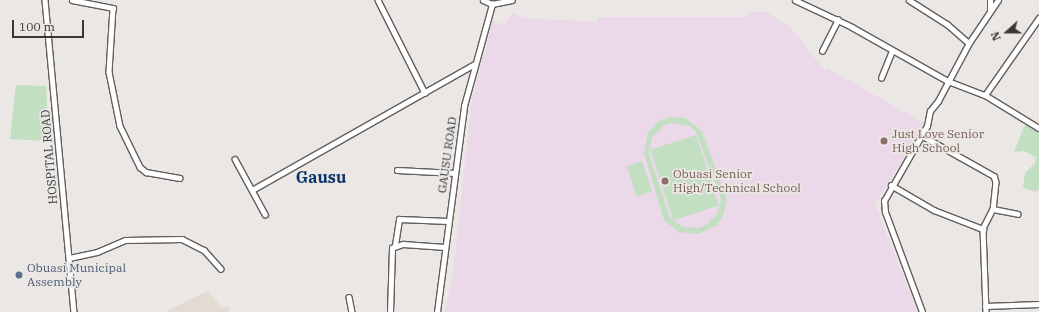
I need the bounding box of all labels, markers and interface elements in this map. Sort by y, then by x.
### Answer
scale bar [14,12,86,38]
north arrow [987,12,1027,52]
text: 100 m [19,19,55,34]
text: N [988,30,1004,43]
street label: HOSPITAL ROAD [38,109,60,205]
street label: GAUSU ROAD [435,116,459,194]
place label: Just Love Senior High School [892,127,984,155]
marker: Just Love Senior High School [879,136,889,146]
district label: Gausu [296,167,346,187]
place label: Obuasi Senior High/Technical School [673,167,801,195]
marker: Obuasi Senior High/Technical School [660,176,670,186]
place label: Obuasi Municipal Assembly [27,261,126,289]
marker: Obuasi Municipal Assembly [14,270,24,280]

